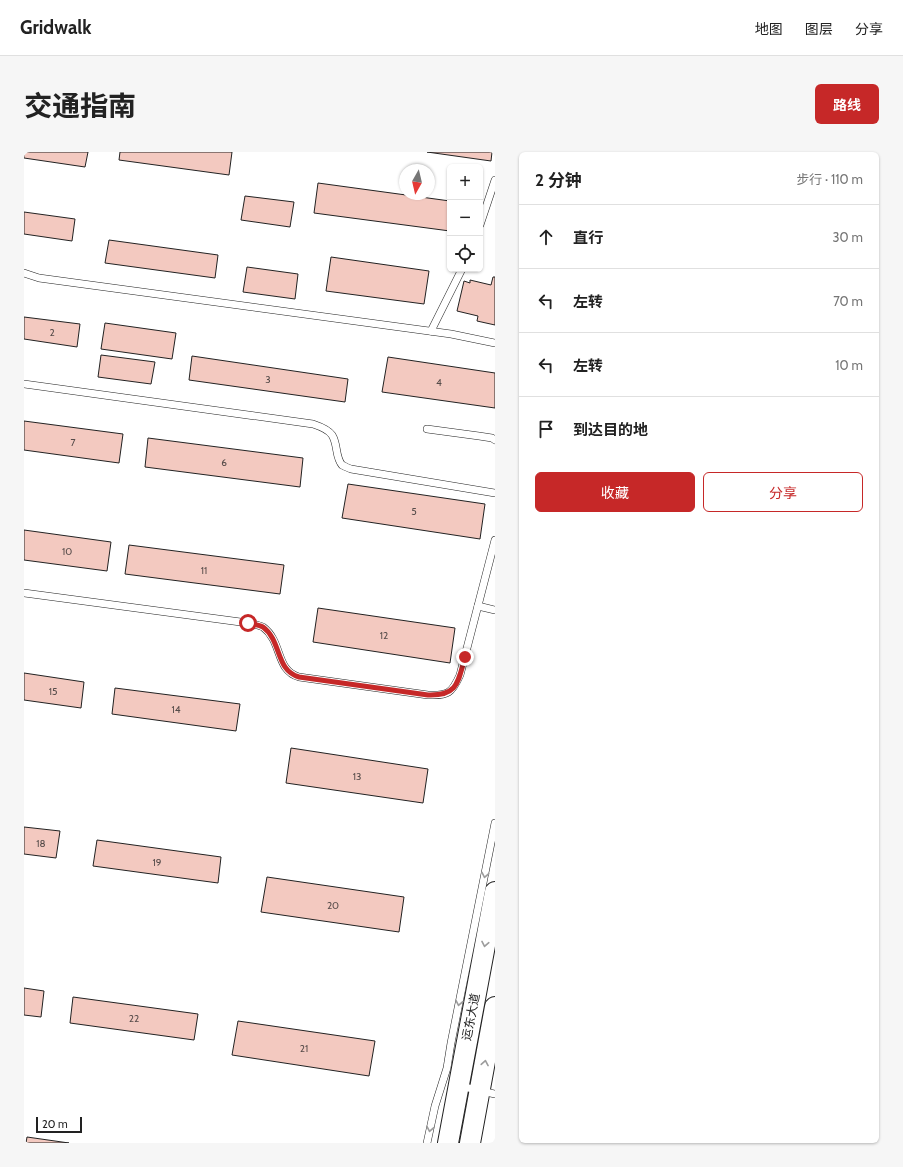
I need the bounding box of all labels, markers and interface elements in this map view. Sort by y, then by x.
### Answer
text: Gridwalk [20,16,92,39]
text: 地图 [755,20,783,38]
text: 图层 [805,20,833,38]
text: 分享 [855,20,883,38]
button: 路线 [815,84,879,124]
text: 交通指南 [24,89,136,123]
north arrow [399,164,435,200]
map controls [447,164,483,272]
button: + [447,164,483,200]
text: 2 分钟 [535,170,582,190]
text: 步行 · 110 m [796,171,863,187]
button: − [447,200,483,236]
icon: ahead [535,226,557,248]
text: 直行 [573,229,603,247]
text: 30 m [833,229,863,245]
button: locate [447,236,483,272]
icon: left [535,290,557,312]
text: 左转 [573,293,603,311]
text: 70 m [833,293,863,309]
house number: 2 [49,326,55,339]
icon: left [535,354,557,376]
text: 左转 [573,357,603,375]
text: 10 m [835,357,863,373]
house number: 3 [265,373,271,386]
house number: 4 [436,376,442,389]
icon: arrive [535,418,557,440]
text: 到达目的地 [573,421,648,439]
house number: 7 [70,436,76,449]
house number: 6 [221,456,227,469]
button: 收藏 [535,472,695,512]
button: 分享 [703,472,863,512]
house number: 5 [411,505,417,518]
house number: 10 [62,545,72,558]
house number: 11 [201,564,207,577]
route start [239,614,257,632]
house number: 12 [380,629,388,642]
route end [456,648,474,666]
house number: 15 [49,685,57,698]
house number: 14 [171,703,181,716]
house number: 13 [353,770,361,783]
house number: 18 [36,837,46,850]
house number: 19 [153,856,162,869]
one-way arrow [481,872,489,878]
house number: 20 [327,899,339,912]
one-way arrow [481,941,490,947]
street label: 运东大道 [459,992,482,1042]
one-way arrow [455,1000,464,1006]
house number: 22 [129,1012,139,1025]
house number: 21 [300,1042,308,1055]
one-way arrow [480,1060,489,1067]
scale bar [36,1115,82,1134]
text: 20 m [42,1117,68,1131]
one-way arrow [426,1126,434,1132]

